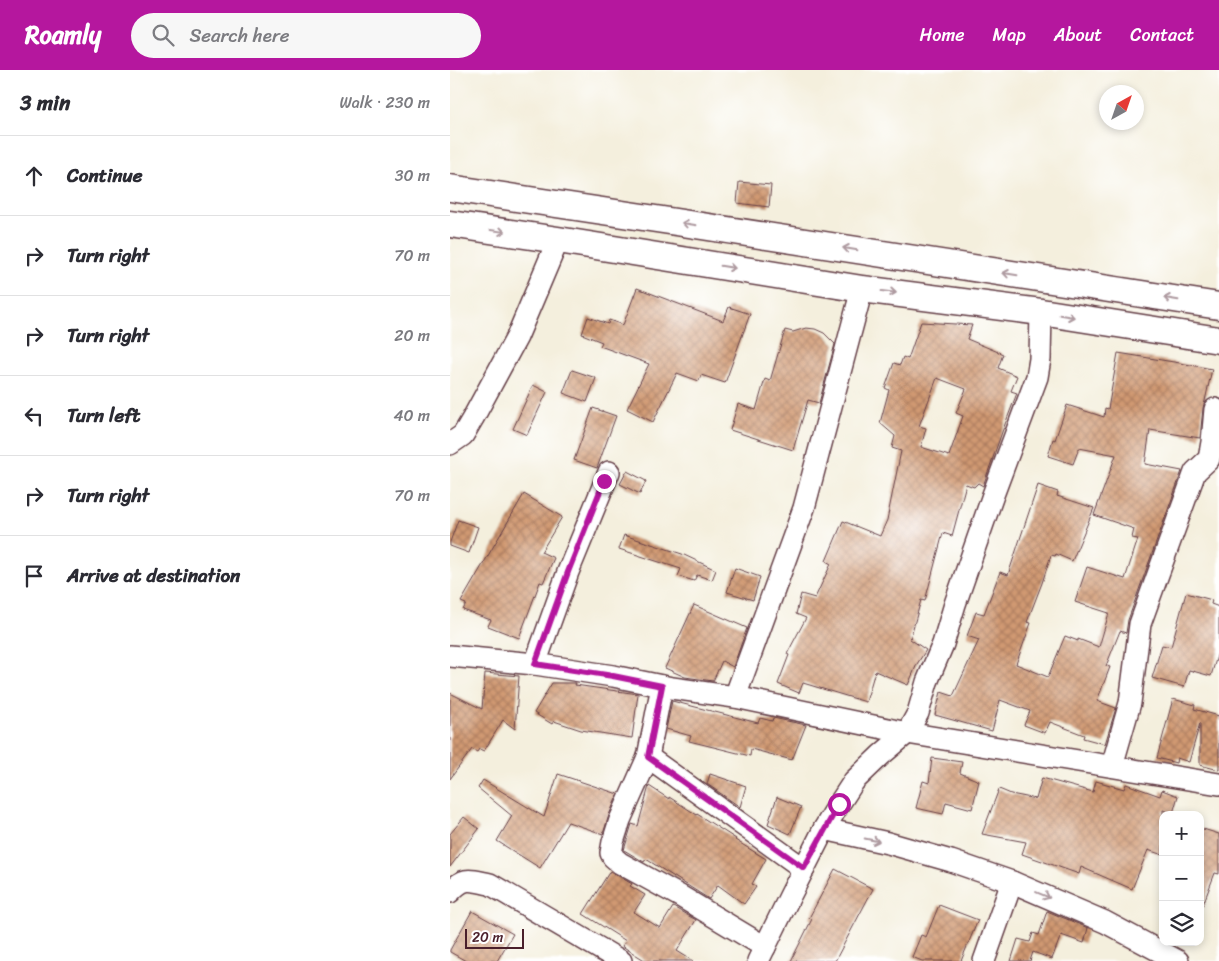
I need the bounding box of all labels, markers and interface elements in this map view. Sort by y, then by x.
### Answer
search box [131,13,481,58]
text: Roamly [25,14,101,56]
text: Search here [189,19,289,52]
text: Home [920,19,965,51]
text: Map [993,19,1026,51]
text: About [1054,19,1102,51]
text: Contact [1130,19,1194,51]
icon: search [149,21,177,49]
text: 3 min [20,84,70,122]
north arrow [1099,85,1144,130]
text: Walk · 230 m [339,88,430,117]
text: Continue [67,159,143,192]
text: 30 m [395,161,430,190]
icon: ahead [20,162,48,190]
one-way arrow [681,219,697,229]
one-way arrow [490,227,506,237]
text: Turn right [67,239,149,272]
text: 70 m [394,241,430,270]
icon: right [20,242,48,270]
one-way arrow [842,243,858,253]
one-way arrow [720,263,736,273]
one-way arrow [1003,268,1019,278]
one-way arrow [880,287,896,297]
one-way arrow [1163,293,1179,303]
one-way arrow [1059,311,1075,321]
text: Turn right [67,319,149,352]
text: 20 m [394,321,430,350]
icon: right [20,322,48,350]
text: Turn left [67,399,140,432]
text: 40 m [393,401,430,430]
icon: left [20,402,48,430]
route end [593,470,616,493]
text: Turn right [67,479,149,512]
text: 70 m [394,481,430,510]
icon: right [20,482,48,510]
text: Arrive at destination [67,559,240,592]
icon: arrive [20,562,48,590]
route start [828,793,851,816]
map controls [1159,811,1204,946]
button: + [1159,811,1204,856]
one-way arrow [864,836,880,845]
button: − [1159,856,1204,901]
one-way arrow [1035,891,1050,901]
button: layers [1159,901,1204,946]
text: 20 m [472,925,503,950]
scale bar [465,926,524,949]

